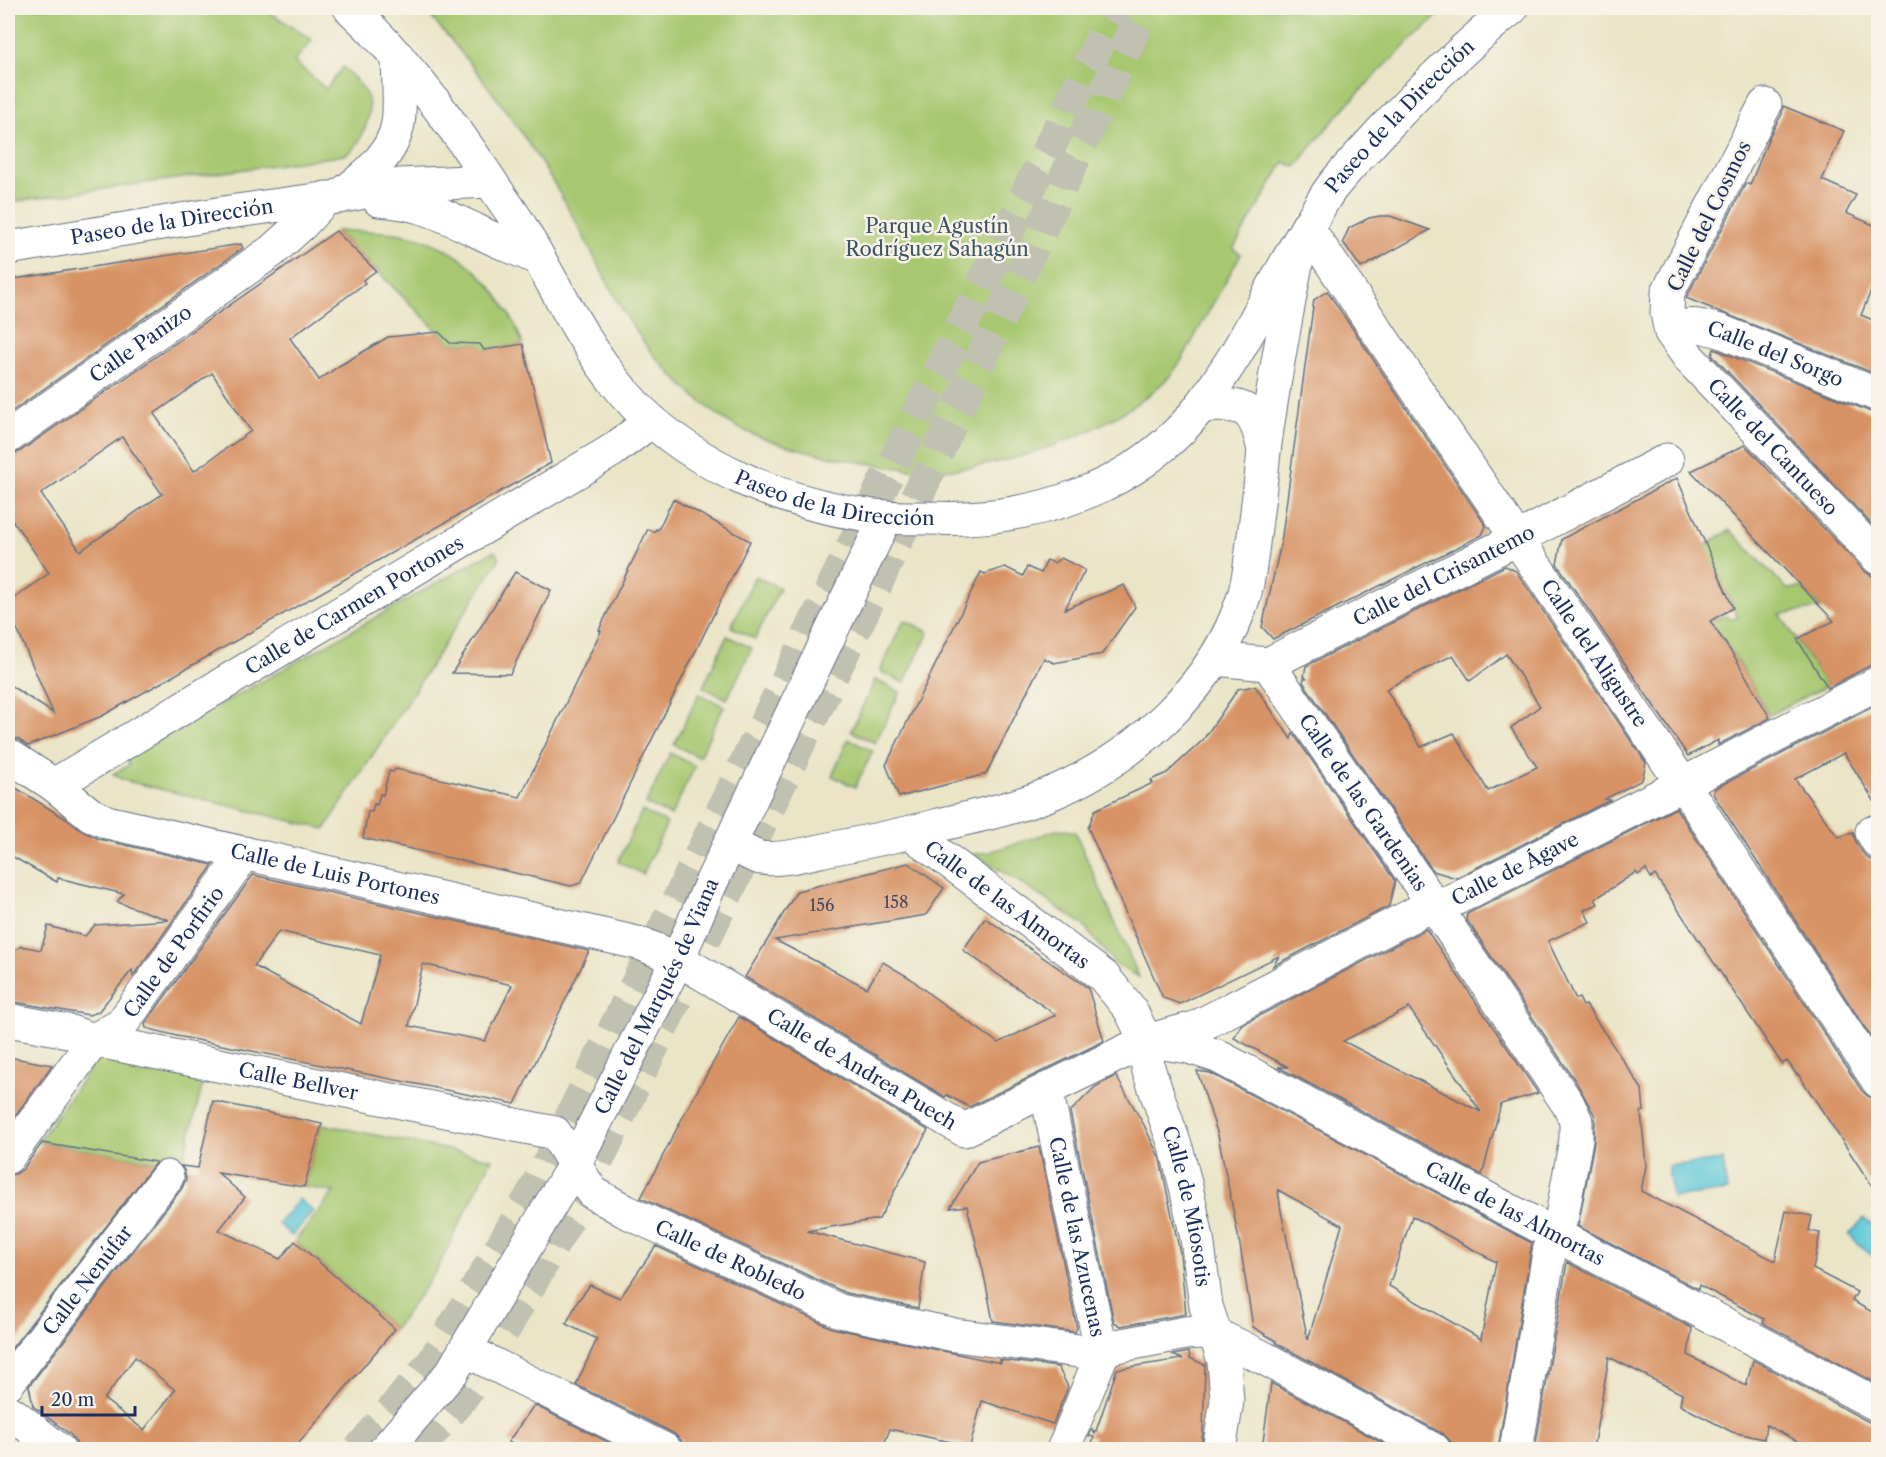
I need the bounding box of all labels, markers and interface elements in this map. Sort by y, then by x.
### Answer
street label: Paseo de la Dirección [1320,34,1480,198]
street label: Calle del Cosmos [1662,137,1756,295]
street label: Paseo de la Dirección [69,194,275,250]
park label: Parque Agustín Rodríguez Sahagún [845,214,1029,261]
street label: Calle Panizo [85,300,196,388]
street label: Calle del Sorgo [1705,316,1847,392]
street label: Calle del Cantueso [1703,373,1843,520]
street label: Paseo de la Dirección [731,465,935,530]
street label: Calle del Crisantemo [1349,520,1539,631]
street label: Calle de Carmen Portones [241,530,468,680]
street label: Calle del Aligustre [1536,575,1653,732]
street label: Calle de las Gardenias [1294,709,1433,896]
street label: Calle de Ágave [1447,827,1583,911]
street label: Calle de las Almortas [920,836,1094,974]
street label: Calle de Luis Portones [228,839,442,910]
street label: Calle del Marqués de Viana [589,874,724,1119]
street label: Calle de Porfirio [118,882,229,1022]
house number: 158 [884,892,908,912]
house number: 156 [810,895,834,915]
street label: Calle de Andrea Puech [763,1003,962,1135]
street label: Calle Bellver [237,1057,361,1105]
street label: Calle de Miosotis [1157,1122,1215,1288]
street label: Calle de las Azucenas [1044,1135,1110,1339]
street label: Calle de las Almortas [1421,1156,1609,1271]
street label: Calle de Robledo [651,1215,810,1306]
street label: Calle Nenúfar [38,1220,138,1340]
scale bar [42,1379,135,1417]
text: 20 m [51,1389,95,1411]

